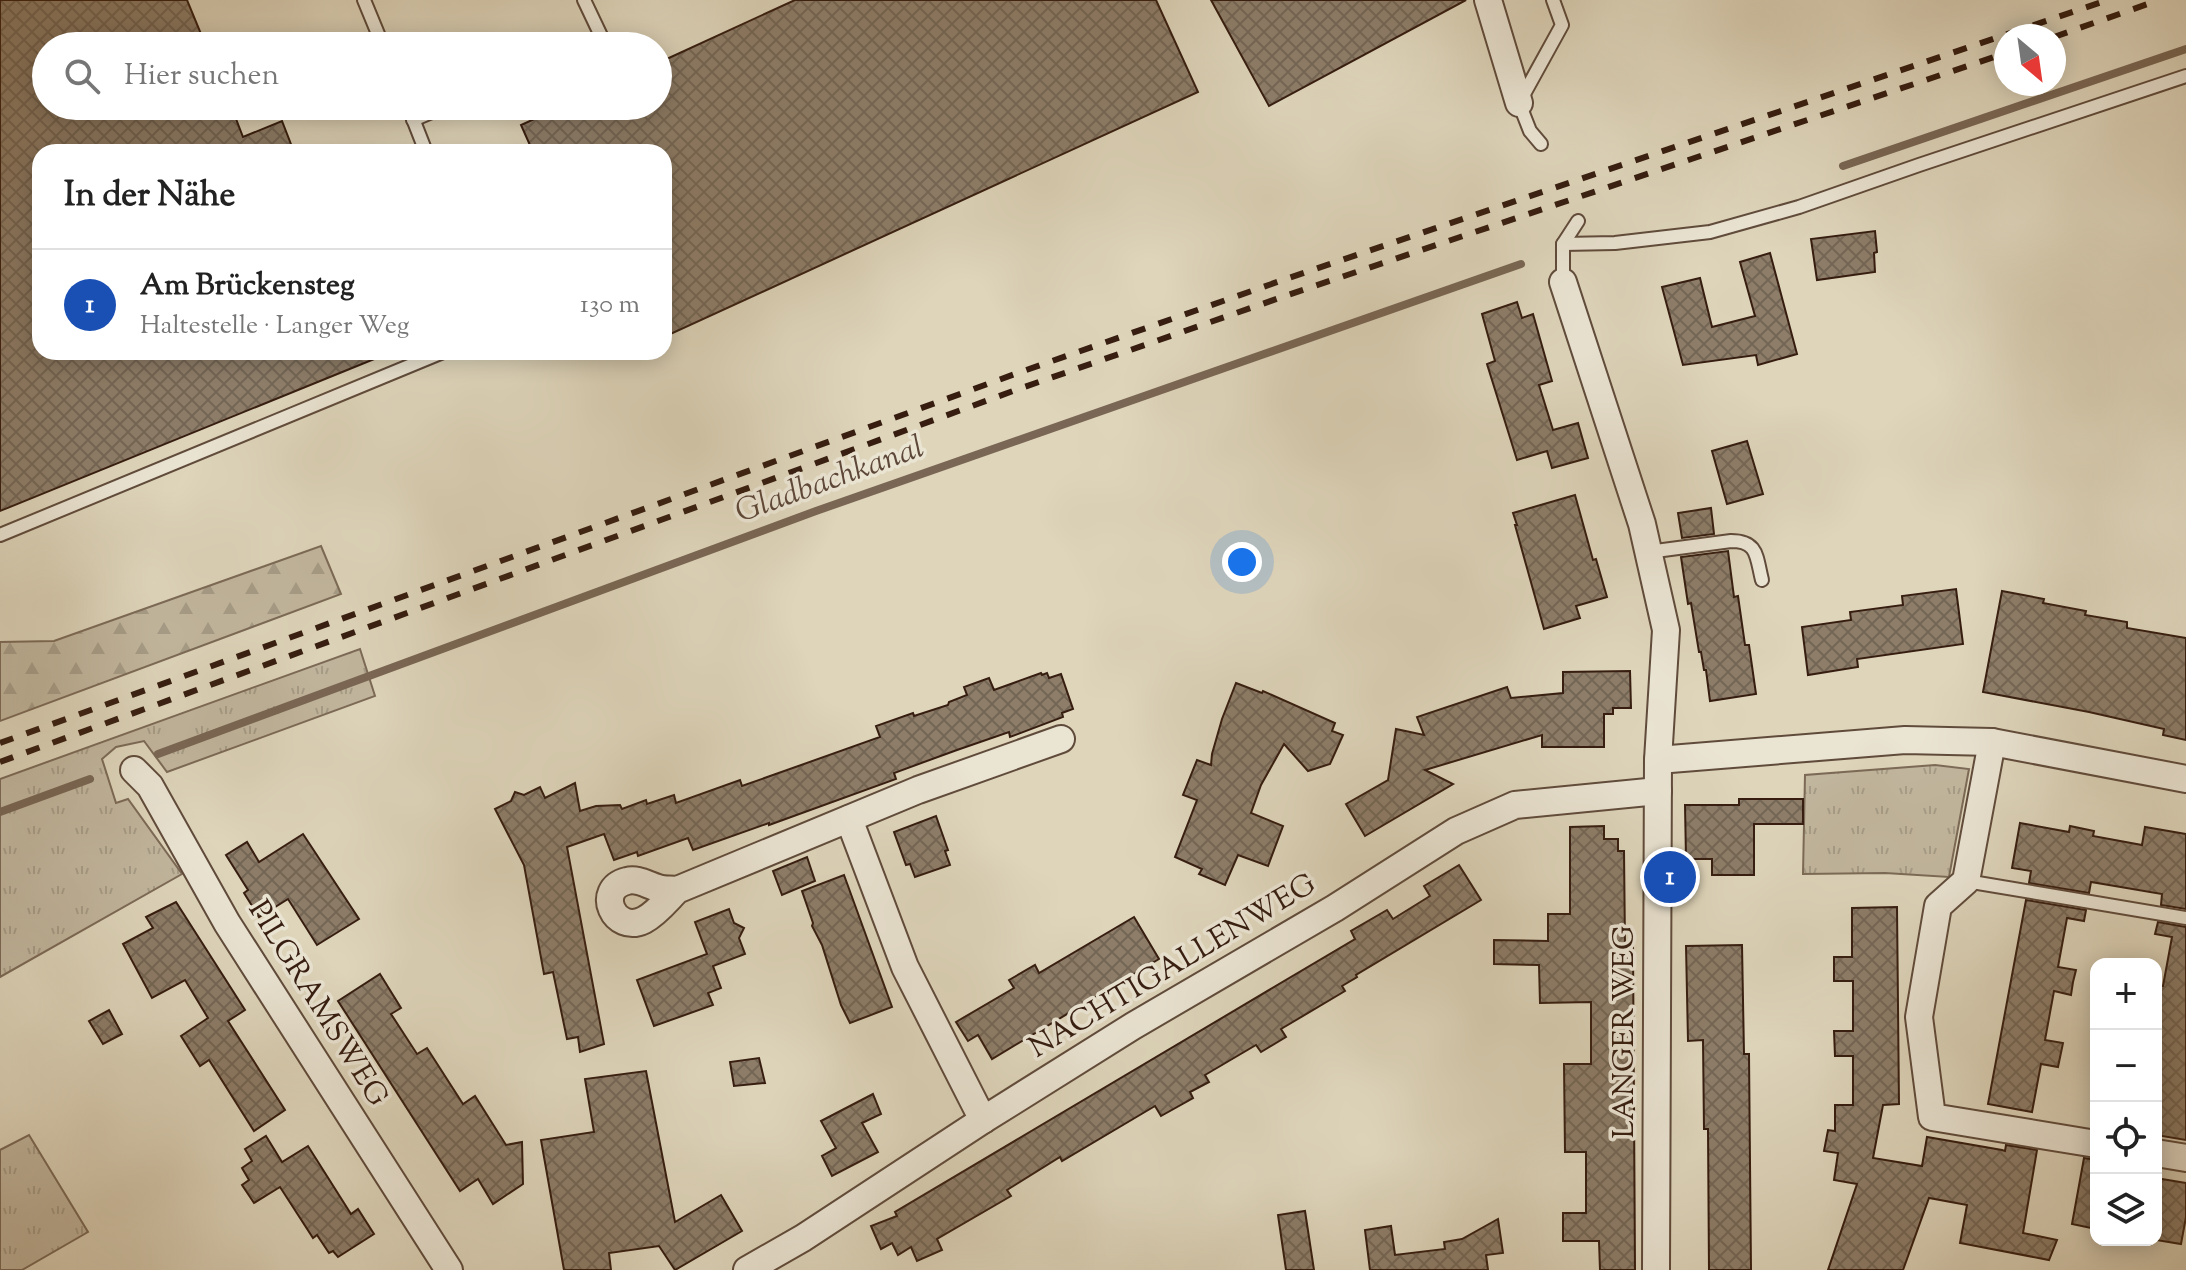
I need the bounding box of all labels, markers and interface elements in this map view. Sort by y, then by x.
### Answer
north arrow [1994,24,2066,96]
search box [32,32,672,120]
icon: search [60,54,104,98]
text: Hier suchen [124,55,279,98]
text: In der Nähe [64,172,235,221]
text: Am Brückensteg [140,265,355,308]
text: 1 [86,287,94,324]
text: 130 m [580,287,640,324]
text: Haltestelle · Langer Weg [140,308,410,345]
water label: Gladbachkanal [729,426,931,536]
your location [1222,542,1262,582]
pin: 1 [1644,847,1696,907]
street label: NACHTIGALLENWEG [1021,864,1325,1070]
street label: PILGRAMSWEG [236,893,398,1115]
street label: LANGER WEG [1604,926,1647,1138]
map controls [2090,958,2162,1246]
button: + [2090,958,2162,1030]
button: − [2090,1030,2162,1102]
button: locate [2090,1102,2162,1174]
button: layers [2090,1174,2162,1246]

